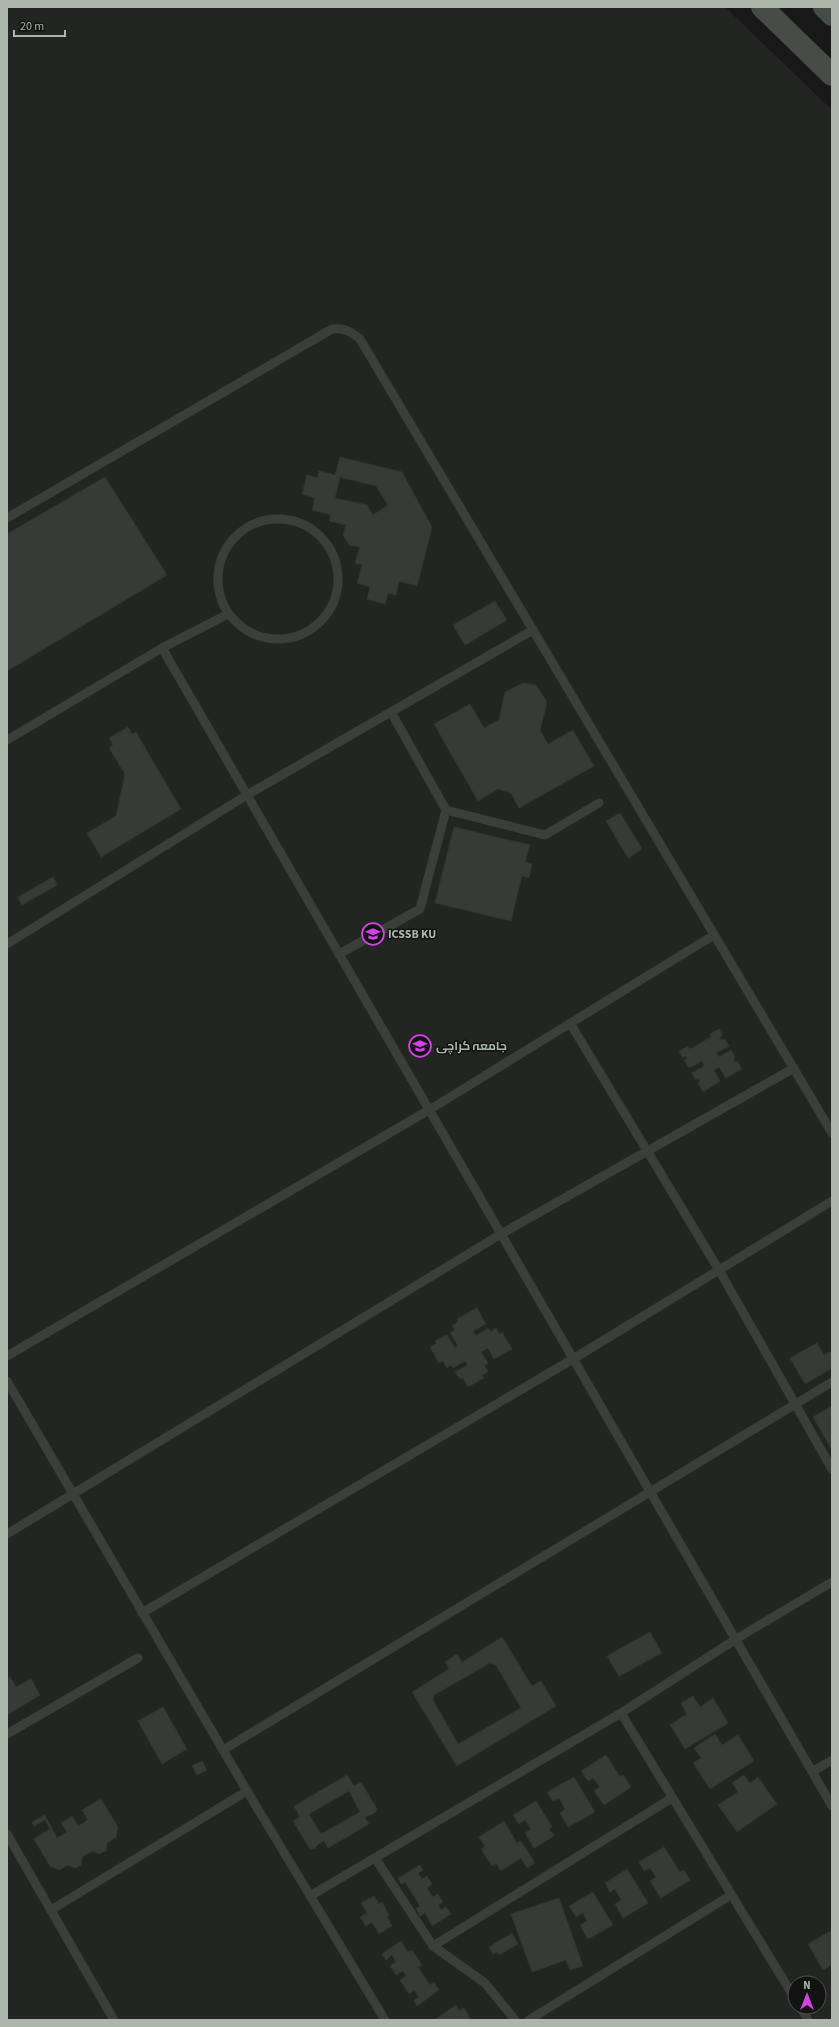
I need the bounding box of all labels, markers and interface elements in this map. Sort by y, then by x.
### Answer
scale bar [14,12,65,38]
text: 20 m [20,18,44,35]
school or university icon: ICSSB KU [360,921,386,947]
place label: ICSSB KU [388,926,436,943]
school or university icon: جامعہ کراچی [407,1033,433,1059]
place label: جامعہ کراچی [436,1038,507,1055]
north arrow [787,1975,827,2015]
text: N [803,1978,811,1993]

